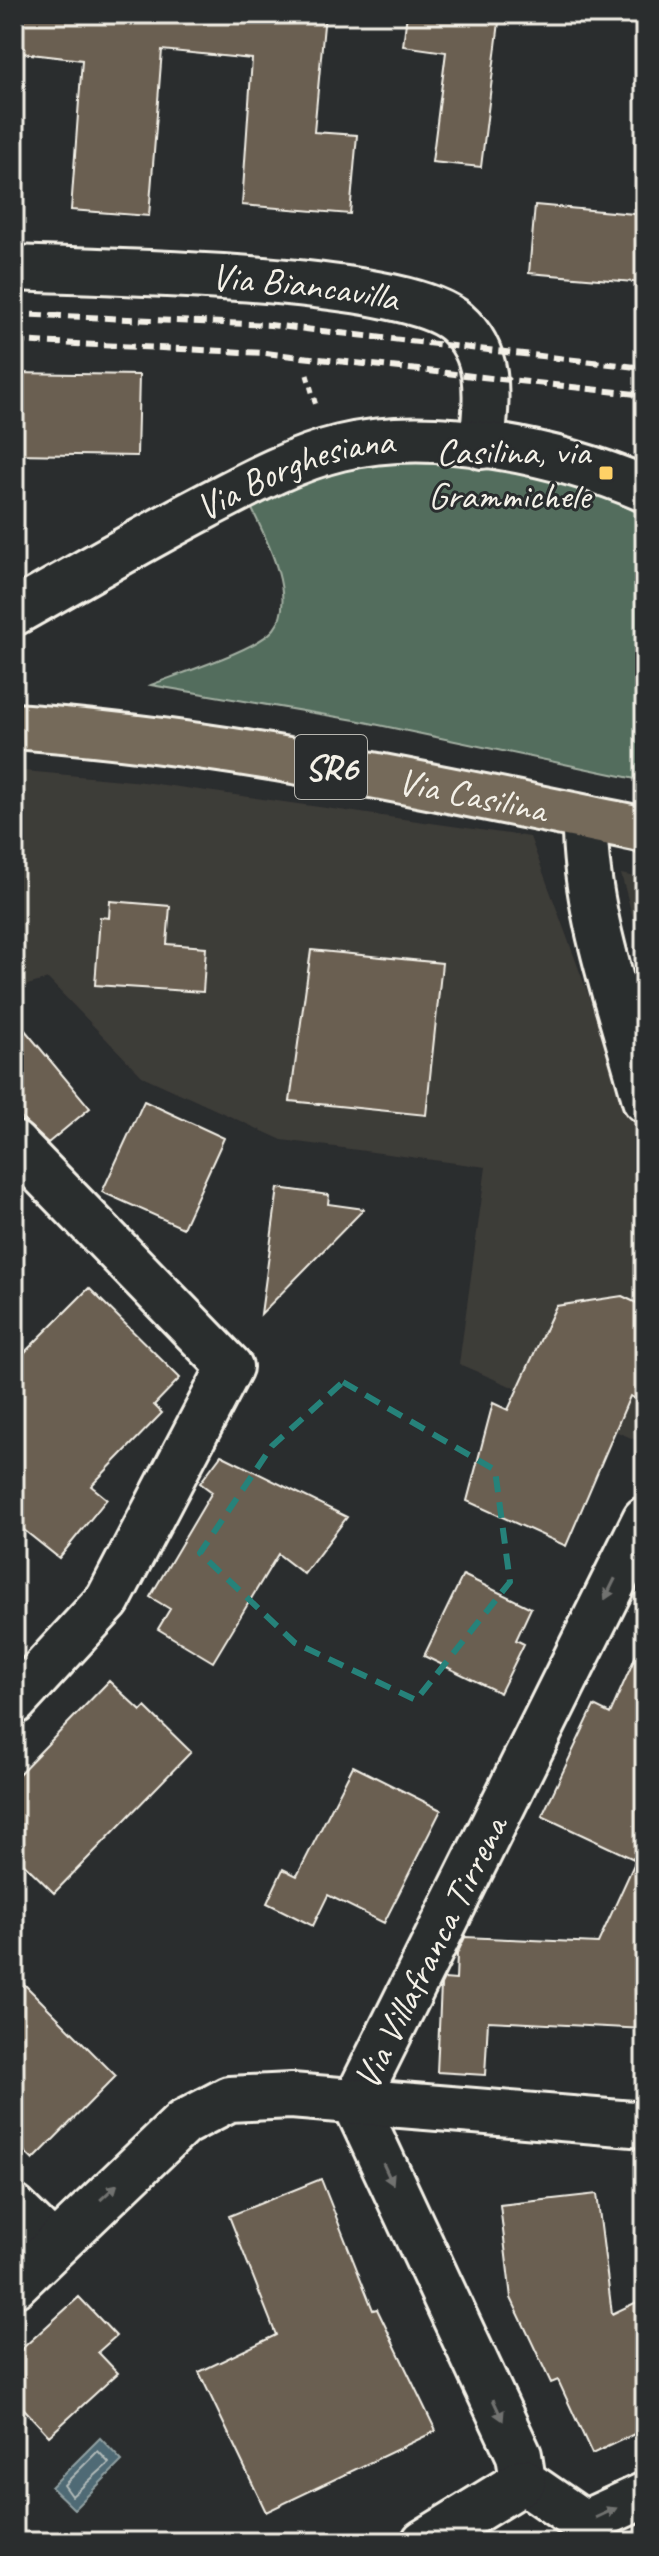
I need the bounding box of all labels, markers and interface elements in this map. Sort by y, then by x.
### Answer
street label: Via Biancavilla [210,253,406,323]
street label: Via Borghesiana [188,417,398,531]
place label: Casilina, via Grammichele [428,428,593,519]
marker: Casilina, via Grammichele [597,464,615,482]
road number: SR6 [295,735,367,799]
street label: Via Casilina [394,757,554,834]
one-way arrow [604,1578,617,1601]
street label: Via Villafranca Tirrena [343,1806,519,2097]
one-way arrow [381,2162,395,2186]
one-way arrow [100,2184,119,2202]
one-way arrow [491,2398,505,2422]
one-way arrow [595,2506,618,2520]

